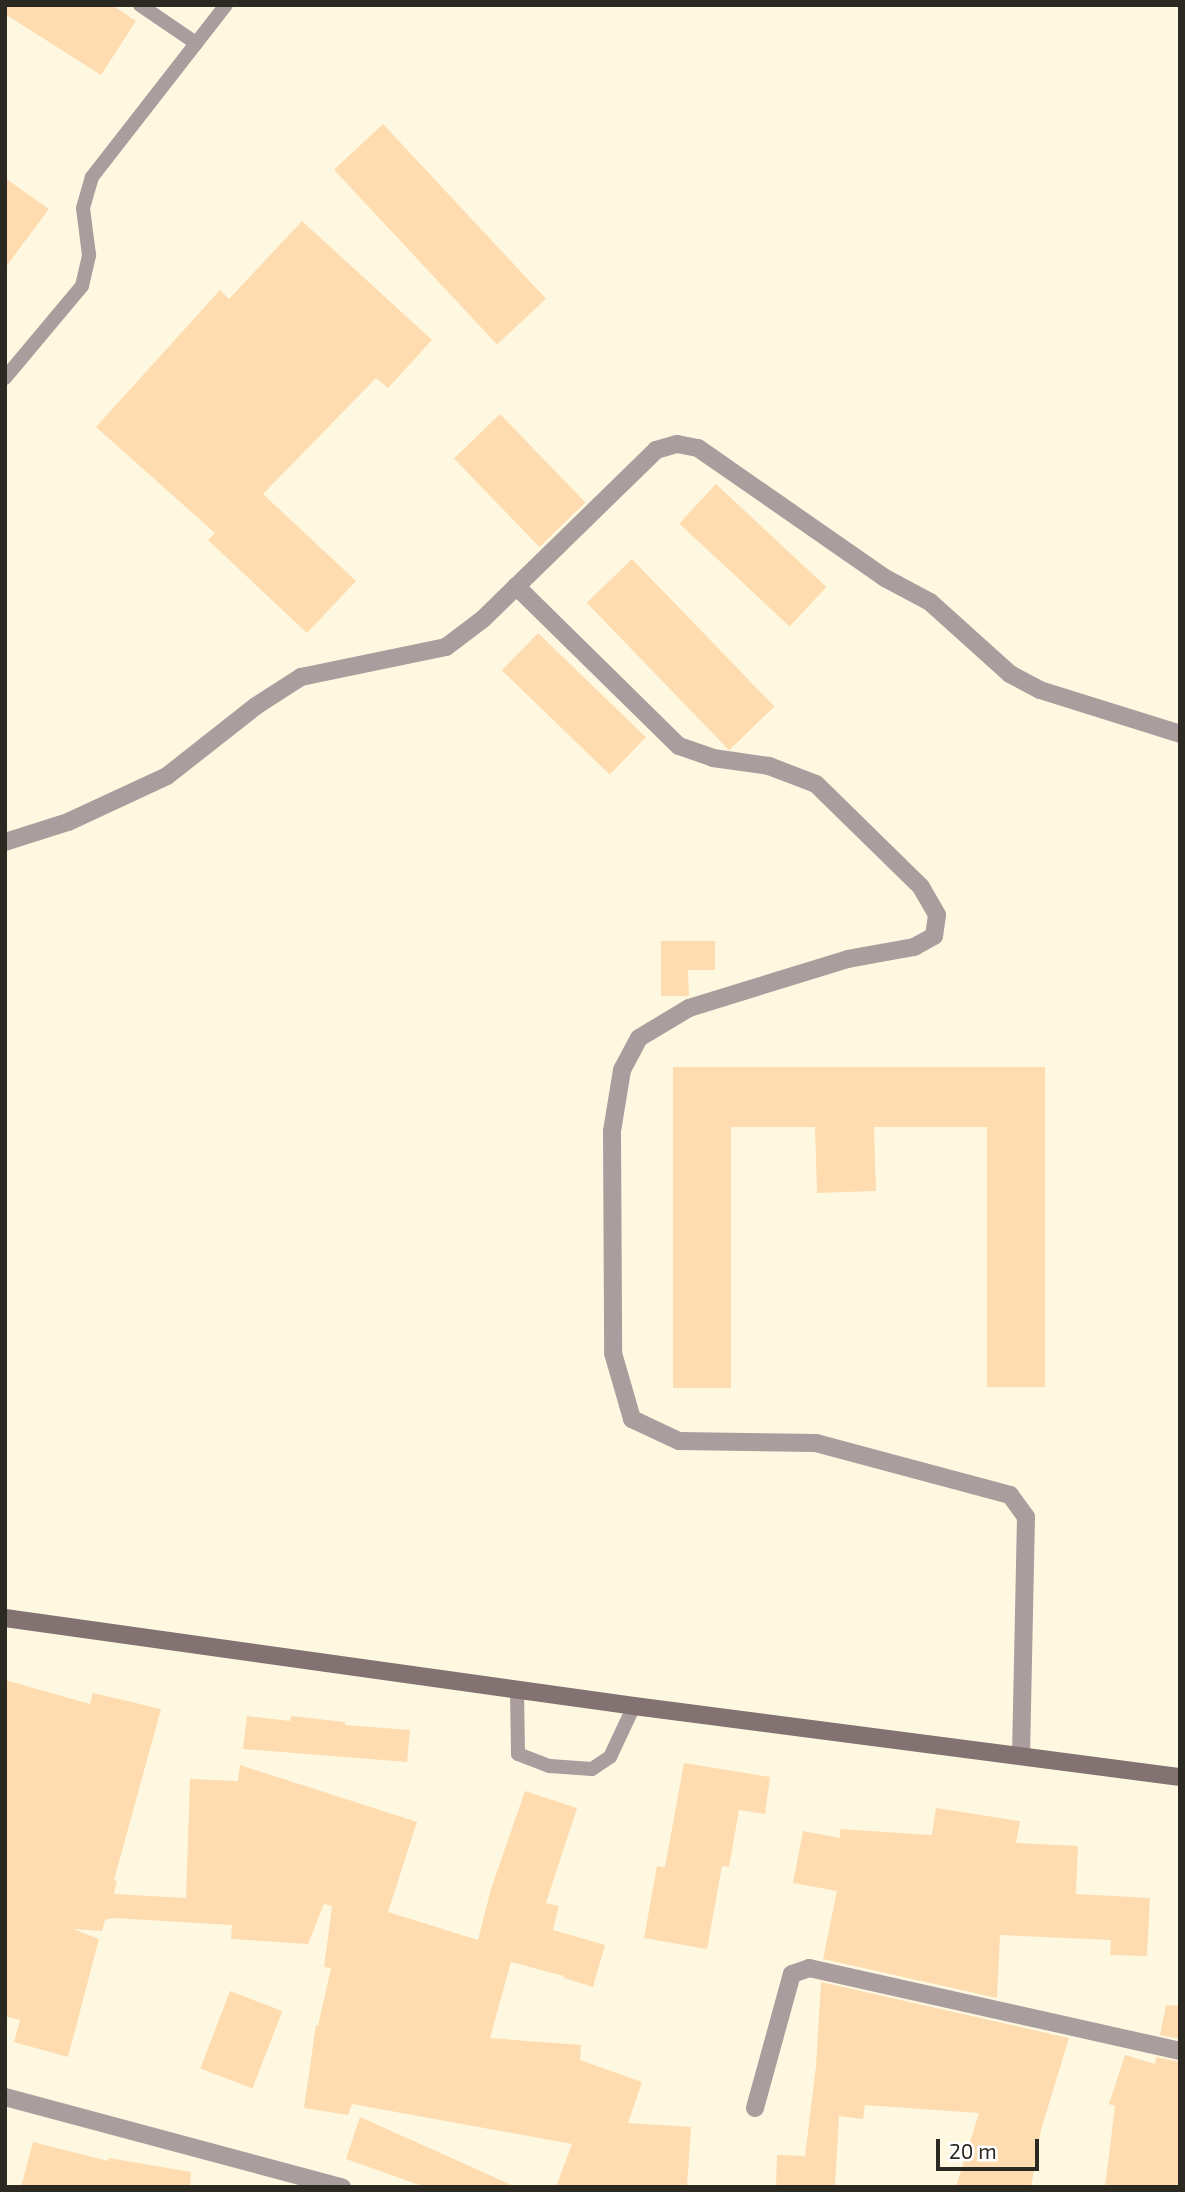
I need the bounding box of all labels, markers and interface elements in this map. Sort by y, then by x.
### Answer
scale bar [940,2126,1043,2170]
text: 20 m [949,2138,997,2163]

